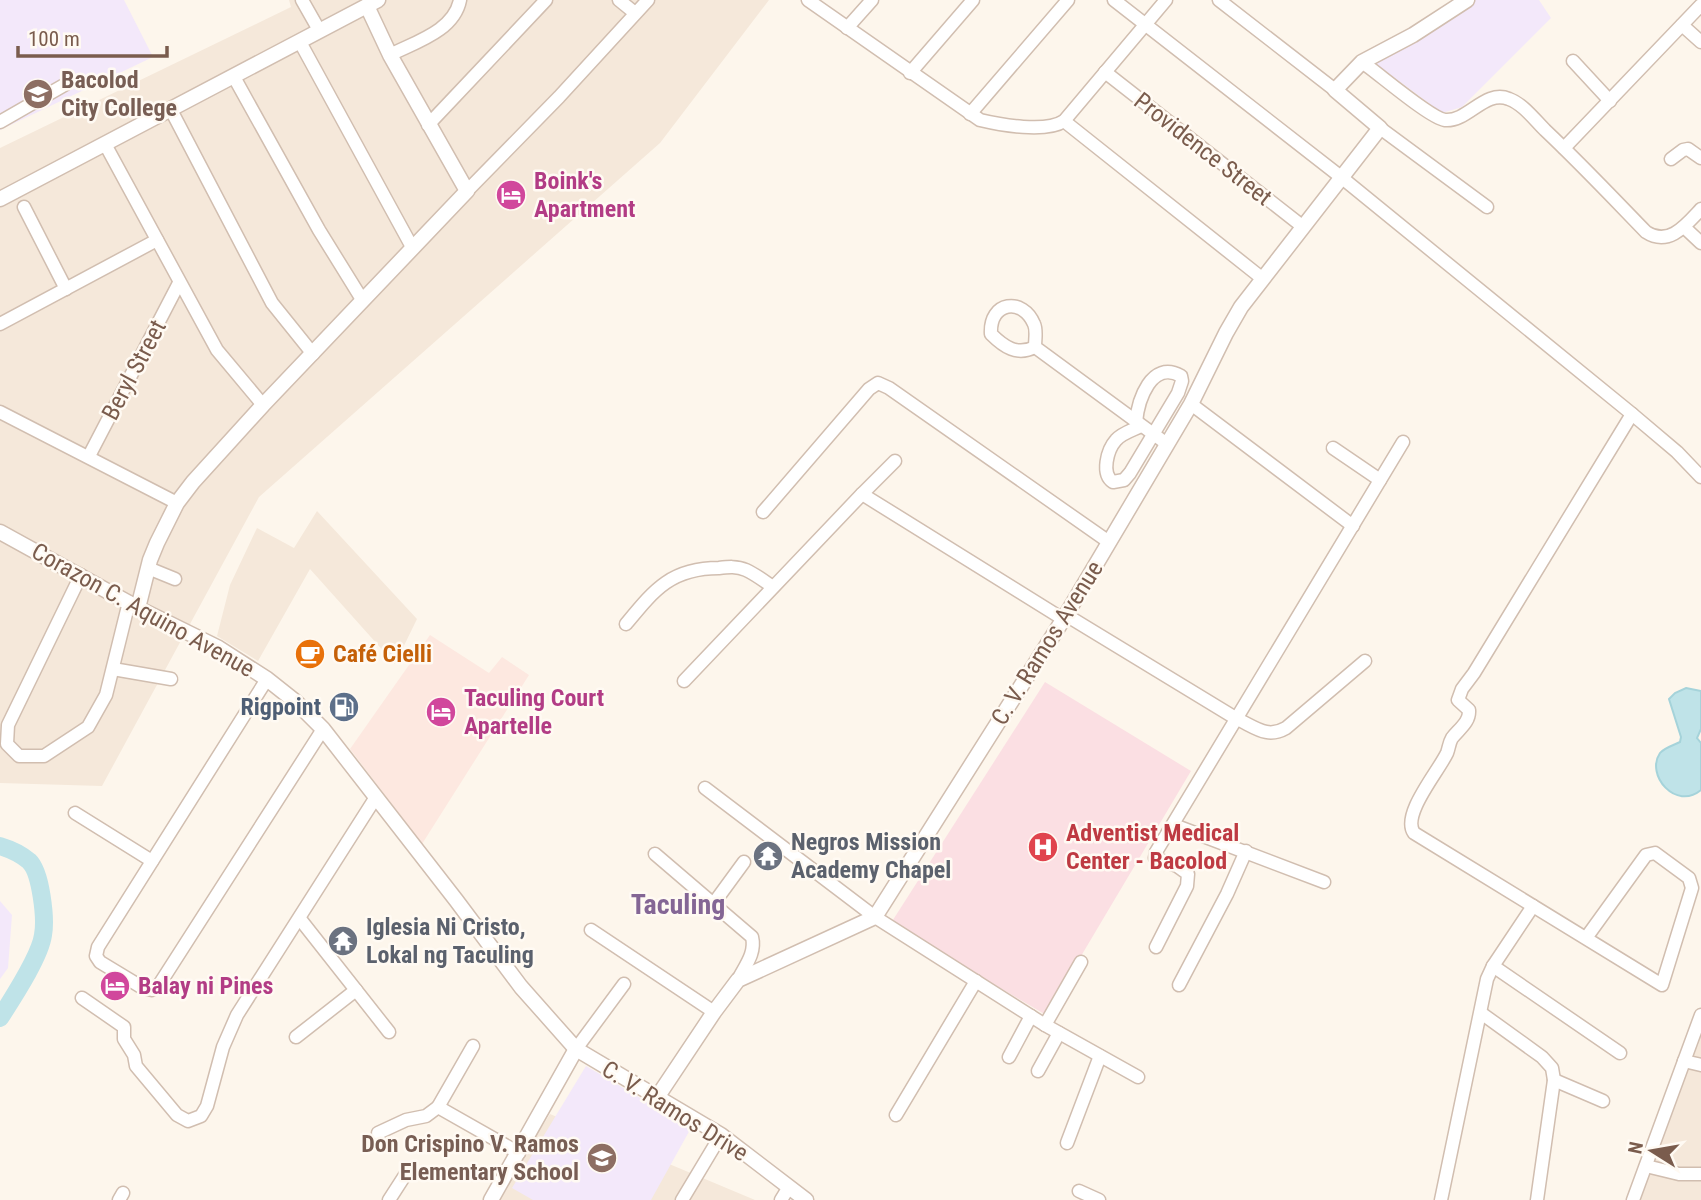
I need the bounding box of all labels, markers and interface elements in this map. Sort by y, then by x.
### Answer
scale bar [18,14,166,58]
text: 100 m [28,27,80,51]
place label: Bacolod City College [61,66,177,122]
school or university icon: Bacolod City College [21,77,55,111]
street label: Providence Street [1129,87,1277,211]
place label: Boink's Apartment [534,167,635,223]
hotel icon: Boink's Apartment [494,178,528,212]
street label: Beryl Street [96,315,172,425]
street label: Corazon C. Aquino Avenue [27,537,259,683]
street label: C. V. Ramos Avenue [985,556,1109,730]
cafe icon: Café Cielli [293,637,327,671]
place label: Café Cielli [333,640,432,668]
place label: Taculing Court Apartelle [464,684,604,740]
fuel station icon: Rigpoint [327,690,361,724]
place label: Rigpoint [241,693,321,721]
hotel icon: Taculing Court Apartelle [424,695,458,729]
place label: Adventist Medical Center - Bacolod [1066,819,1239,875]
place label: Negros Mission Academy Chapel [791,828,951,884]
hospital icon: Adventist Medical Center - Bacolod [1026,830,1060,864]
temple icon: Negros Mission Academy Chapel [751,839,785,873]
district label: Taculing [631,888,725,921]
place label: Iglesia Ni Cristo, Lokal ng Taculing [366,913,534,969]
temple icon: Iglesia Ni Cristo, Lokal ng Taculing [326,924,360,958]
hotel icon: Balay ni Pines [98,969,132,1003]
place label: Balay ni Pines [138,972,274,1000]
street label: C. V. Ramos Drive [597,1055,753,1167]
north arrow [1617,1116,1687,1186]
place label: Don Crispino V. Ramos Elementary School [361,1130,579,1186]
text: N [1623,1140,1648,1156]
school or university icon: Don Crispino V. Ramos Elementary School [585,1141,619,1175]

